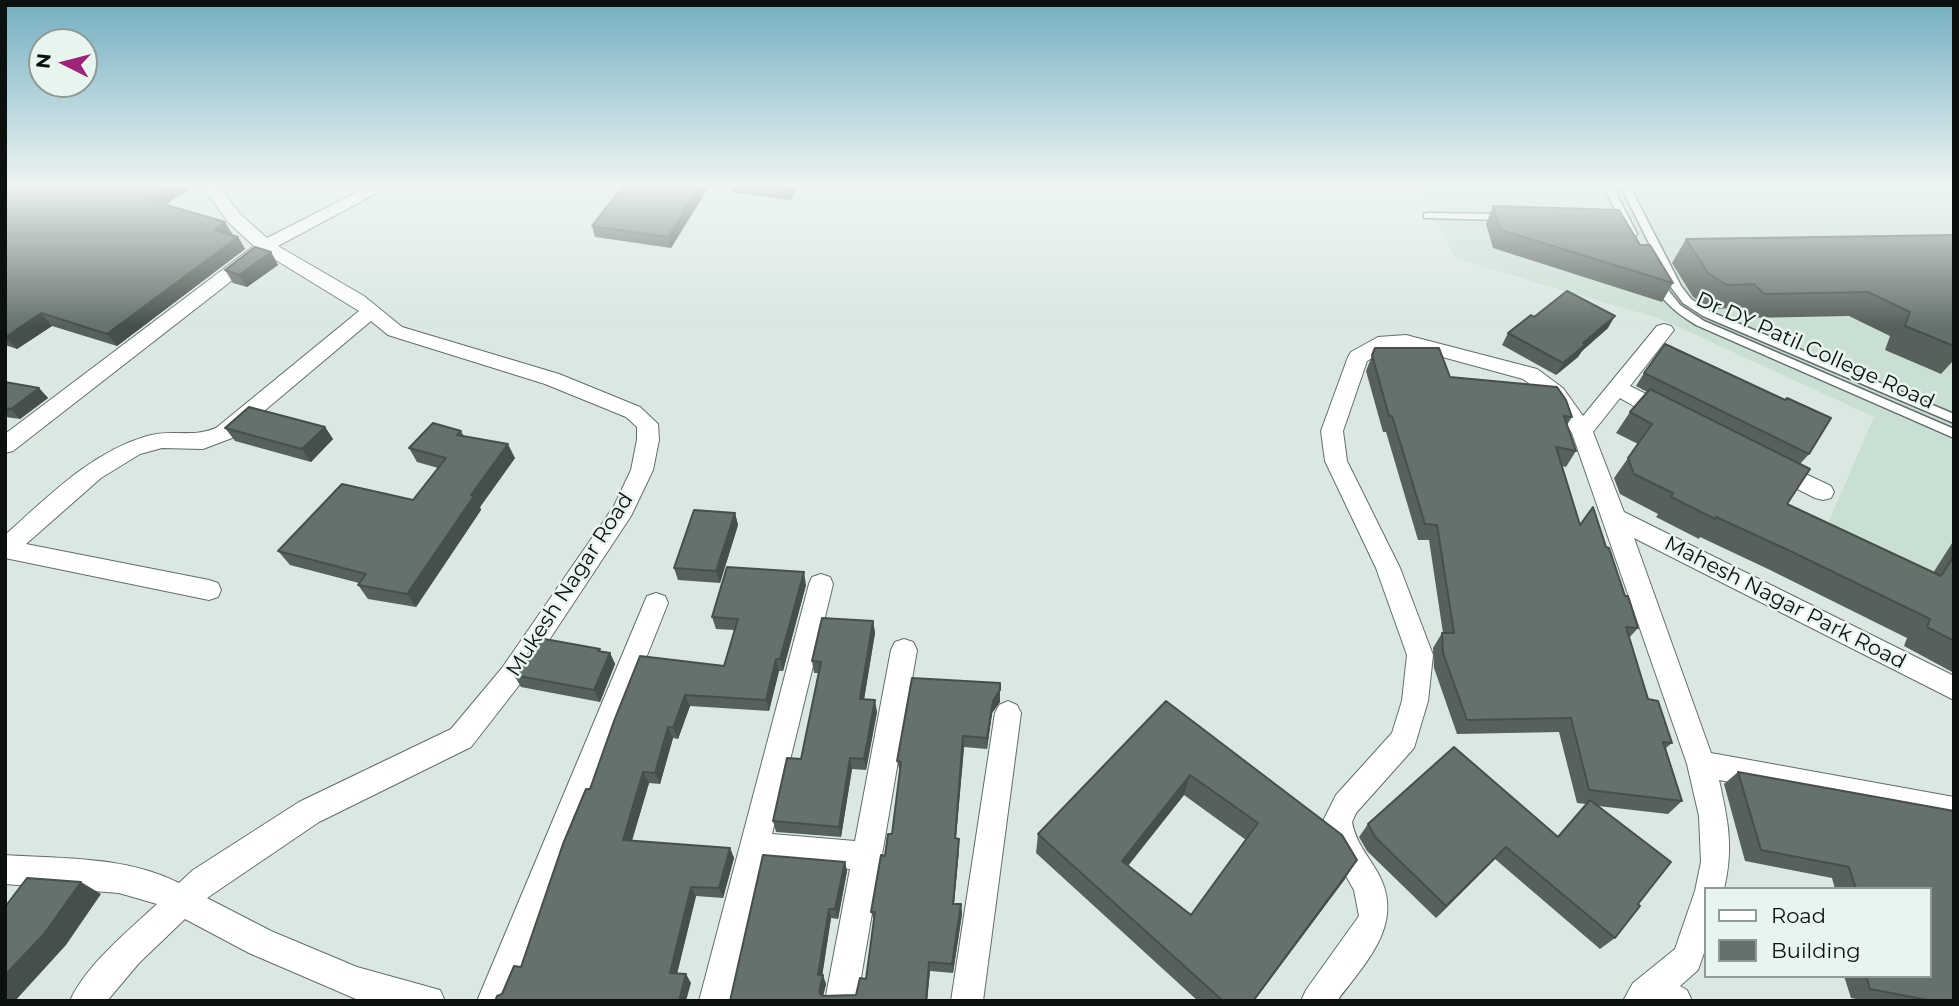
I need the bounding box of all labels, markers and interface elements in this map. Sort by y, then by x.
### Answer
north arrow [28,28,98,98]
text: N [31,52,56,70]
street label: Dr DY Patil College Road [1692,287,1938,415]
street label: Mukesh Nagar Road [501,488,639,682]
street label: Mahesh Nagar Park Road [1660,531,1910,675]
legend [1703,887,1931,978]
text: Road [1771,903,1826,928]
text: Building [1771,938,1861,963]

